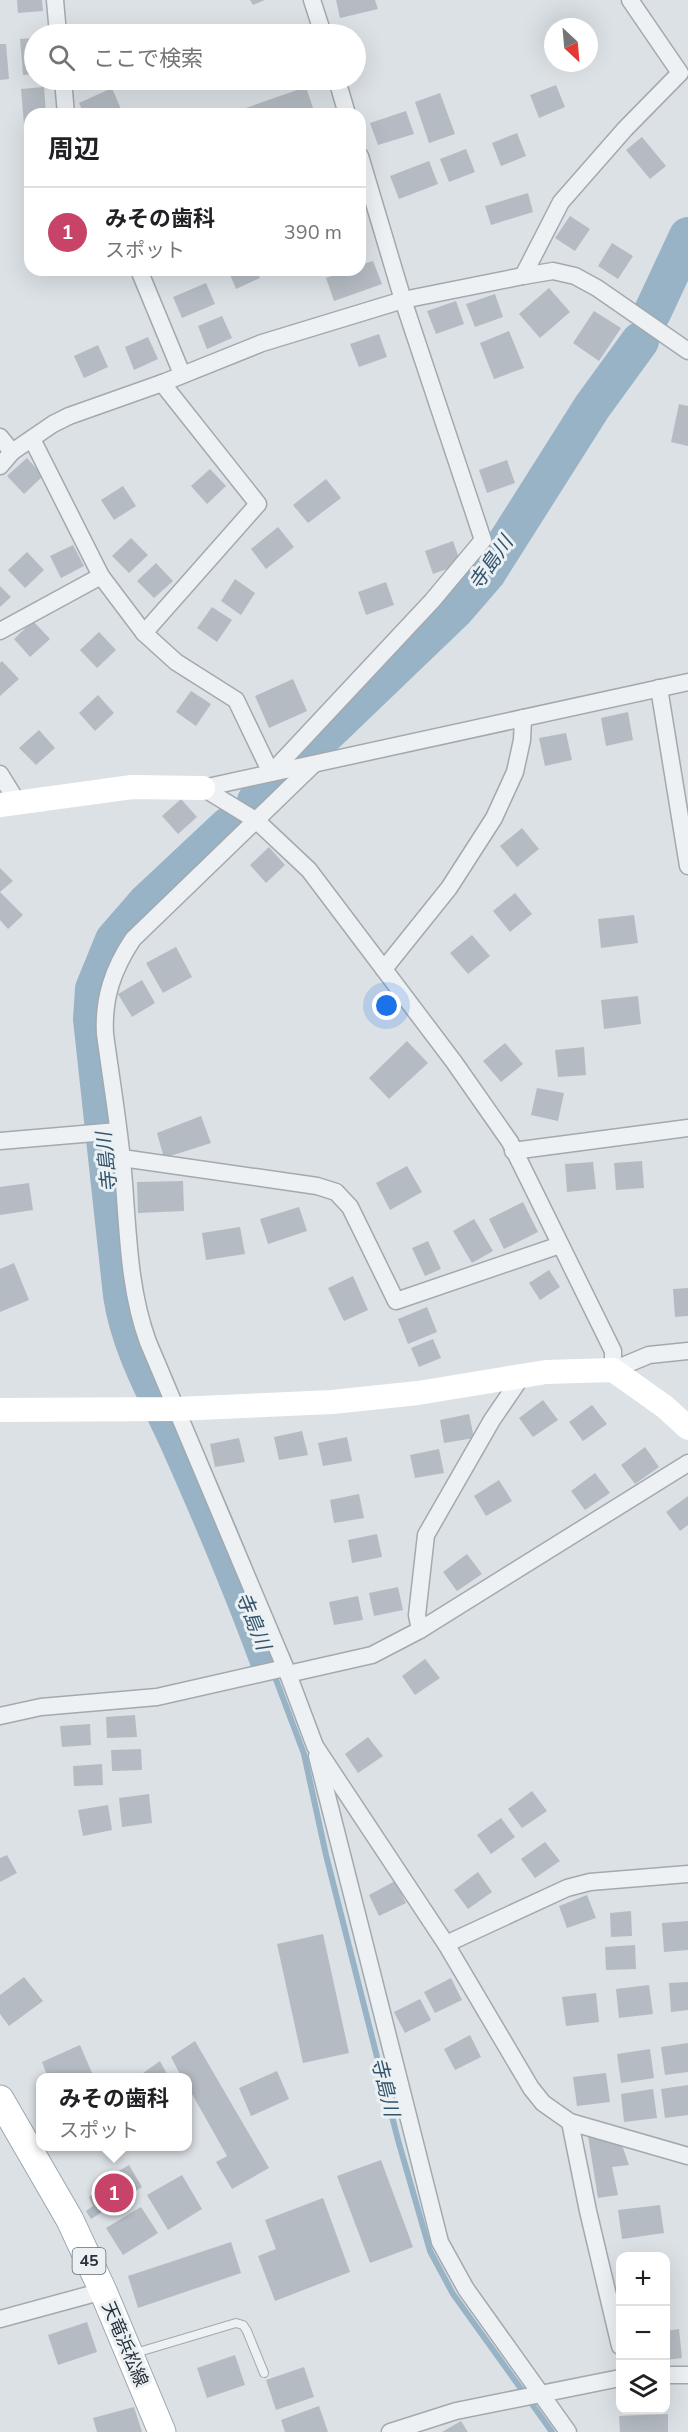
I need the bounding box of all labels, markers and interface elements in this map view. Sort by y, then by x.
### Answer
north arrow [544,18,598,72]
search box [24,24,366,90]
icon: search [45,41,78,74]
text: ここで検索 [93,44,203,74]
text: 周辺 [48,132,100,167]
text: みその歯科 [105,204,215,234]
text: 1 [62,219,74,246]
text: 390 m [284,219,342,246]
text: スポット [105,237,185,264]
water label: 寺島川 [463,529,520,595]
your location [372,991,401,1020]
water label: 寺島川 [90,1129,124,1193]
water label: 寺島川 [229,1588,278,1656]
water label: 寺島川 [365,2055,406,2121]
popup [36,2073,192,2151]
text: みその歯科 [59,2084,169,2114]
text: スポット [59,2117,139,2144]
pin: 1 [94,2170,134,2216]
road number: 45 [72,2248,106,2274]
map controls [616,2252,670,2414]
button: + [616,2252,670,2306]
street label: 天竜浜松線 [96,2298,154,2390]
button: − [616,2306,670,2360]
button: layers [616,2360,670,2414]

